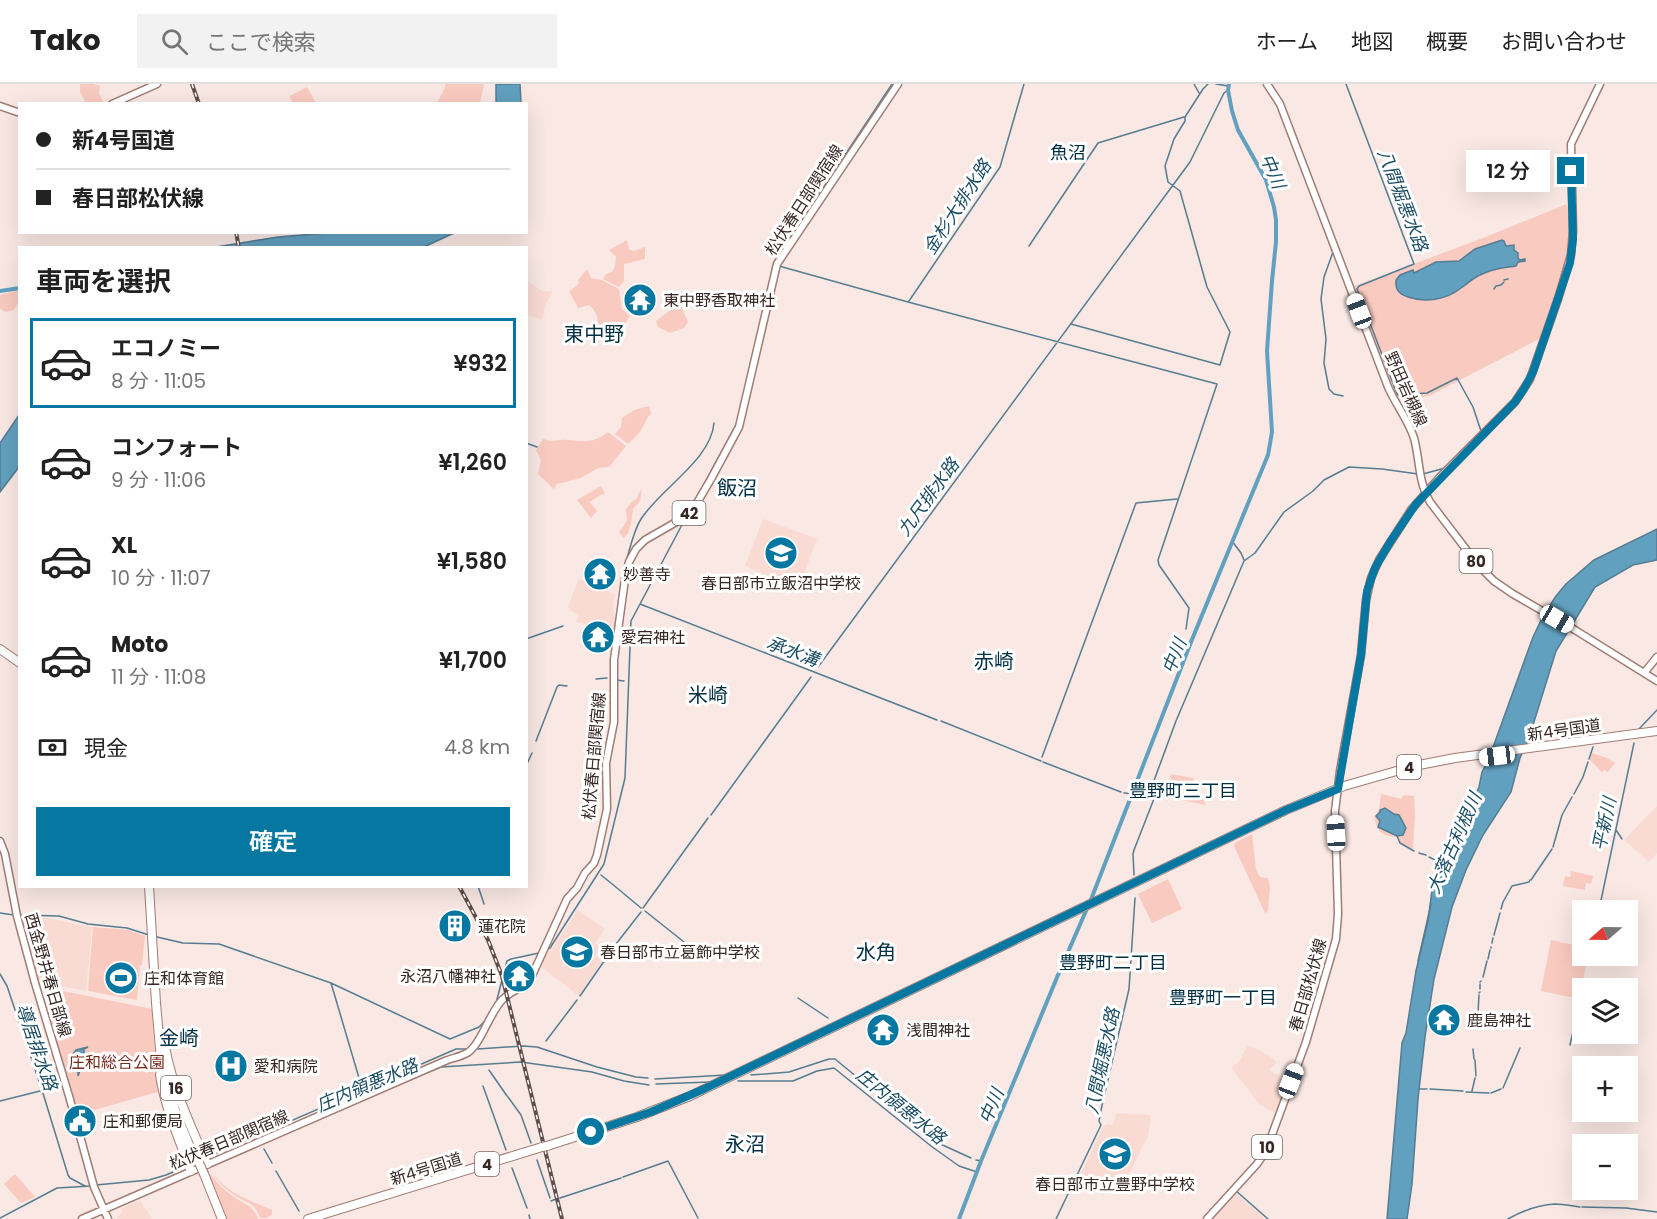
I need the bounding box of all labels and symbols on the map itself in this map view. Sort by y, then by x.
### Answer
street label: 松伏春日部関宿線 [759,140,849,260]
district label: 魚沼 [1050,140,1086,165]
water label: 八間堀悪水路 [1372,145,1435,257]
water label: 中川 [1254,150,1292,194]
callout: 12 分 [1466,150,1550,192]
water label: 金杉大排水路 [917,153,998,259]
route end [1557,157,1584,184]
temple icon: 東中野香取神社 [622,282,658,318]
place label: 東中野香取神社 [663,289,775,312]
car [1344,291,1374,331]
district label: 東中野 [564,320,624,348]
street label: 野田岩槻線 [1379,348,1433,430]
water label: 九尺排水路 [891,452,966,541]
district label: 飯沼 [717,474,757,502]
road number: 42 [672,501,706,525]
school or university icon: 春日部市立飯沼中学校 [763,535,799,571]
road number: 80 [1460,549,1492,573]
temple icon: 妙善寺 [582,556,618,592]
place label: 妙善寺 [623,563,671,586]
place label: 春日部市立飯沼中学校 [701,572,861,595]
car [1537,602,1577,636]
temple icon: 愛宕神社 [580,619,616,655]
place label: 愛宕神社 [621,626,685,649]
water label: 承水溝 [763,630,825,673]
water label: 中川 [1156,633,1193,677]
district label: 赤崎 [974,647,1014,675]
district label: 米崎 [688,681,728,709]
street label: 松伏春日部関宿線 [577,691,611,821]
street label: 新4号国道 [1526,713,1602,747]
car [1478,745,1516,767]
road number: 4 [1397,755,1421,779]
district label: 豊野町三丁目 [1129,778,1237,803]
water label: 大落古利根川 [1421,787,1488,897]
water label: 平新川 [1586,793,1622,853]
car [1326,815,1346,851]
north arrow [1572,900,1638,966]
building icon: 蓮花院 [437,908,473,944]
street label: 西金野井春日部線 [19,910,77,1040]
place label: 蓮花院 [478,915,526,938]
school or university icon: 春日部市立葛飾中学校 [559,934,595,970]
street label: 春日部松伏線 [1284,936,1332,1034]
district label: 水角 [856,938,896,966]
place label: 春日部市立葛飾中学校 [600,941,760,964]
district label: 豊野町二丁目 [1059,950,1167,975]
temple icon: 永沼八幡神社 [501,958,537,994]
sports icon: 庄和体育館 [103,960,139,996]
place label: 永沼八幡神社 [400,965,496,988]
place label: 庄和体育館 [144,967,224,990]
district label: 豊野町一丁目 [1169,985,1277,1010]
water label: 導居排水路 [11,1000,64,1096]
temple icon: 鹿島神社 [1426,1002,1462,1038]
water label: 八間堀悪水路 [1079,1004,1126,1116]
place label: 鹿島神社 [1467,1009,1531,1032]
temple icon: 浅間神社 [865,1012,901,1048]
place label: 浅間神社 [906,1019,970,1042]
district label: 金崎 [159,1024,199,1052]
hospital icon: 愛和病院 [213,1048,249,1084]
park label: 庄和総合公園 [69,1051,165,1074]
water label: 庄内領悪水路 [312,1052,423,1118]
place label: 愛和病院 [254,1055,318,1078]
car [1276,1061,1306,1101]
water label: 庄内領悪水路 [851,1062,952,1151]
road number: 16 [161,1076,191,1100]
water label: 中川 [972,1083,1010,1127]
public building icon: 庄和郵便局 [62,1103,98,1139]
street label: 松伏春日部関宿線 [166,1104,292,1176]
place label: 庄和郵便局 [103,1110,183,1133]
route start [577,1118,604,1145]
district label: 永沼 [725,1130,765,1158]
road number: 10 [1252,1135,1282,1159]
school or university icon: 春日部市立豊野中学校 [1097,1136,1133,1172]
street label: 新4号国道 [387,1147,465,1191]
road number: 4 [475,1152,499,1176]
place label: 春日部市立豊野中学校 [1035,1173,1195,1196]

